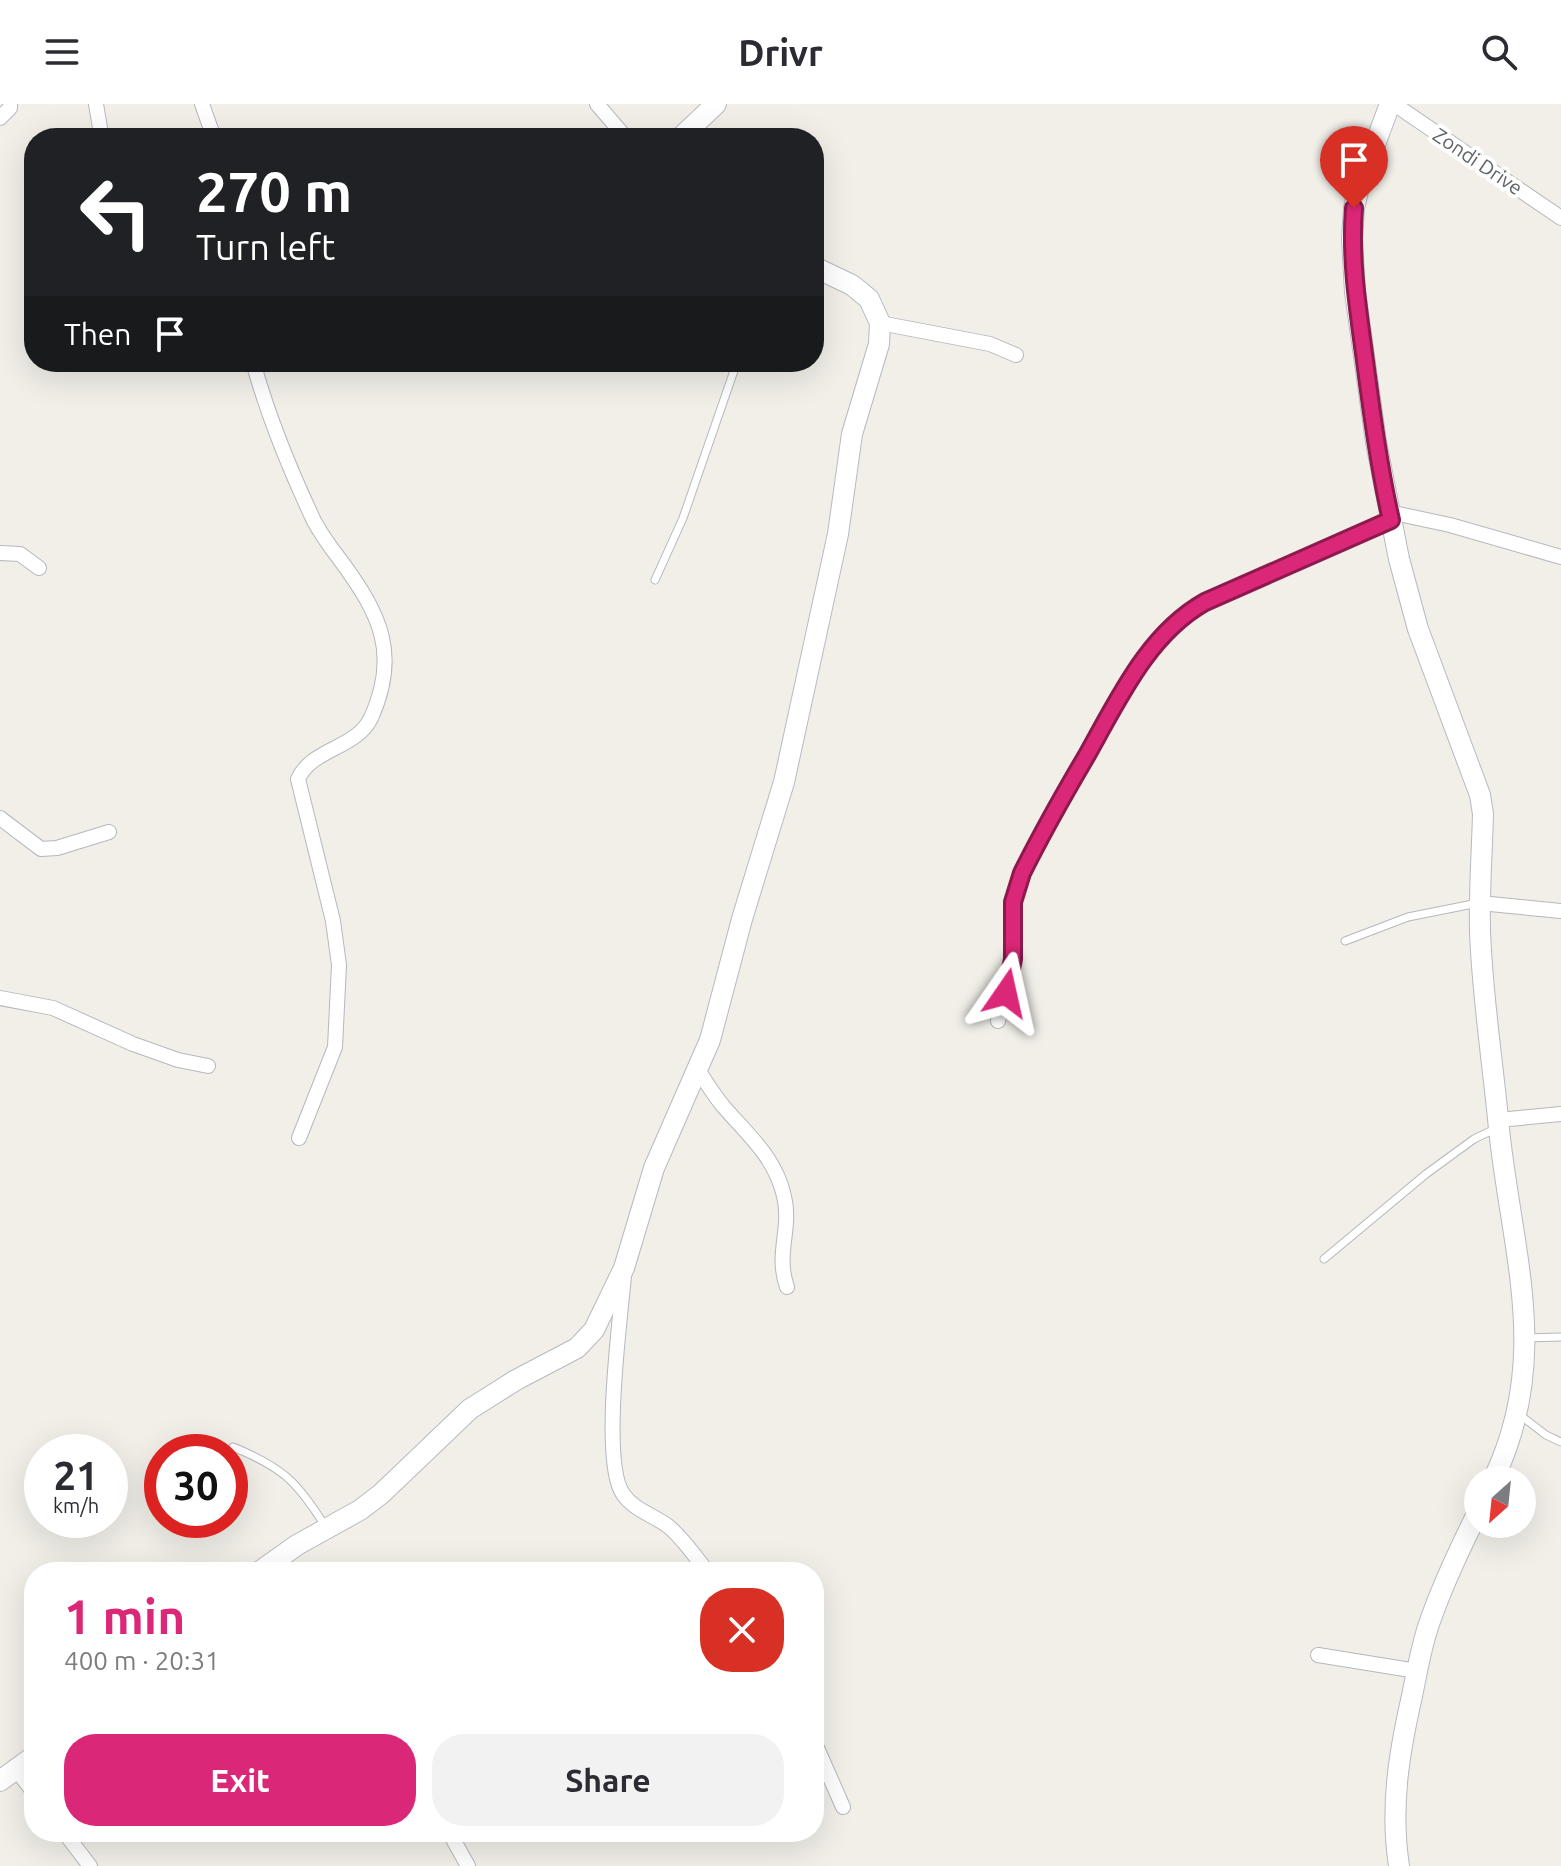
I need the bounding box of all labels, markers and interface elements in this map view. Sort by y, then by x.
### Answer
icon: menu [40,30,84,74]
icon: search [1477,30,1521,74]
text: Drivr [738,32,823,73]
street label: Zondi Drive [1429,123,1527,199]
pin [1320,126,1388,208]
icon: arrive [1332,138,1376,182]
icon: left [64,160,168,264]
text: 270 m [196,160,352,223]
text: Turn left [196,226,335,267]
icon: arrive [148,312,192,356]
text: Then [64,317,132,351]
position arrow [964,951,1048,1035]
speed limit sign: 30 [144,1434,248,1538]
text: 21 [53,1453,99,1498]
north arrow [1464,1466,1536,1538]
map controls [1464,1466,1536,1538]
text: km/h [53,1494,99,1517]
button: close [700,1588,784,1672]
text: 1 min [64,1589,185,1643]
text: 400 m · 20:31 [64,1646,220,1675]
button: Exit [64,1734,416,1826]
button: Share [432,1734,784,1826]

